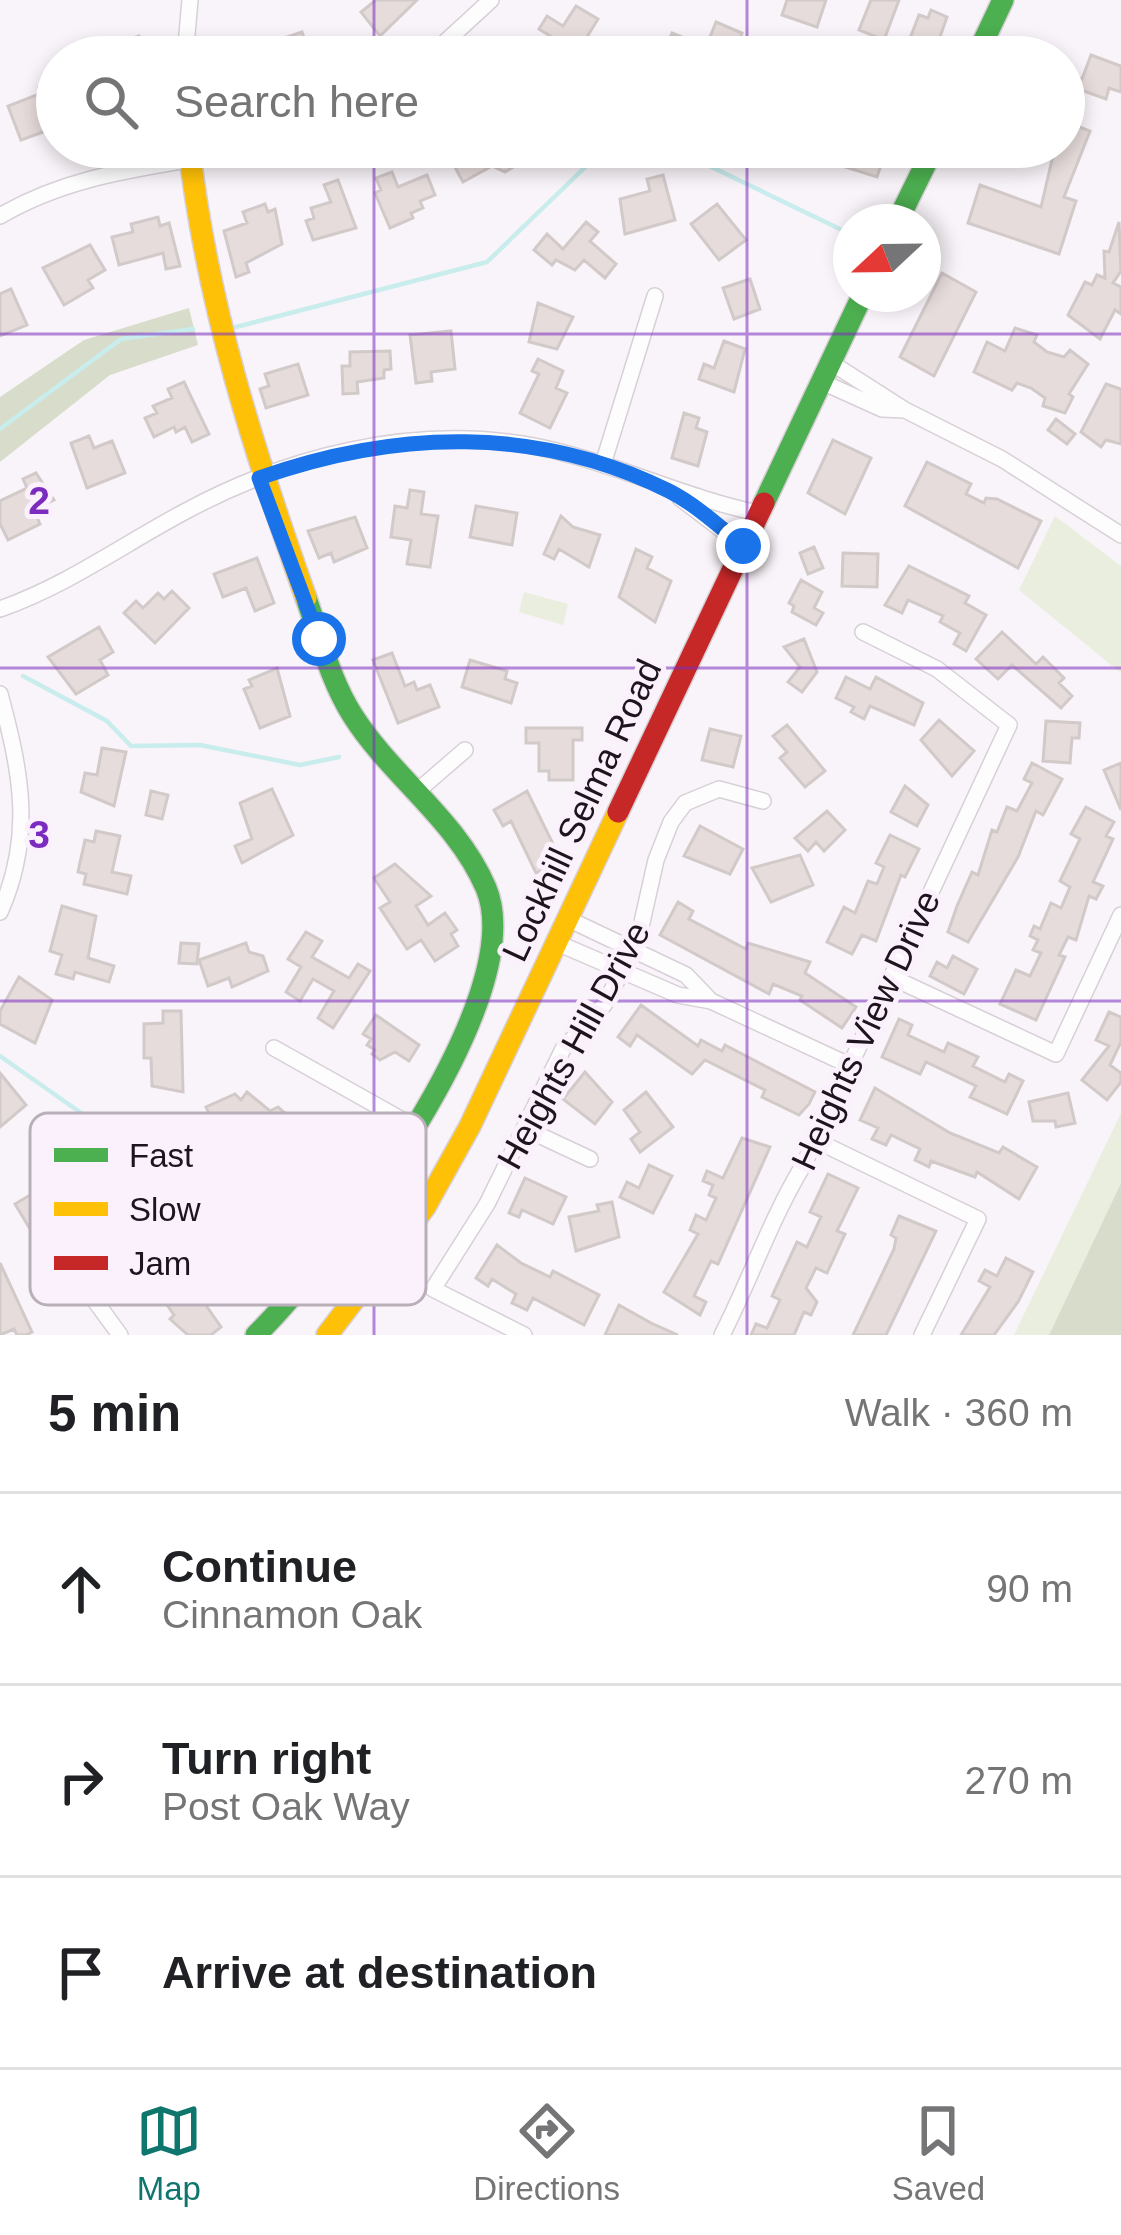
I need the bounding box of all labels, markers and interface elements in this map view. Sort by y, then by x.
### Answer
search box [36,36,1085,168]
icon: search [78,69,144,135]
text: Search here [174,76,419,127]
north arrow [833,204,941,312]
text: 2 [28,479,50,522]
route end [716,519,770,573]
route start [292,612,346,666]
street label: Lockhill Selma Road [494,653,669,968]
text: 3 [28,813,50,856]
street label: Heights View Drive [783,884,948,1176]
street label: Heights Hill Drive [489,915,658,1176]
legend [30,1113,426,1305]
text: Fast [129,1137,193,1174]
text: Slow [129,1191,201,1228]
text: Jam [129,1245,191,1282]
text: 5 min [48,1385,181,1442]
text: Walk · 360 m [845,1391,1073,1434]
text: Continue [162,1541,357,1592]
icon: ahead [48,1556,114,1622]
text: 90 m [986,1567,1073,1610]
text: Cinnamon Oak [162,1593,422,1636]
text: Turn right [162,1733,371,1784]
icon: right [48,1748,114,1814]
text: 270 m [965,1759,1073,1802]
text: Post Oak Way [162,1785,410,1828]
icon: arrive [48,1940,114,2006]
text: Arrive at destination [162,1947,597,1998]
tab: Map [136,2098,202,2208]
tab: Directions [473,2098,620,2208]
tab: Saved [892,2098,985,2208]

